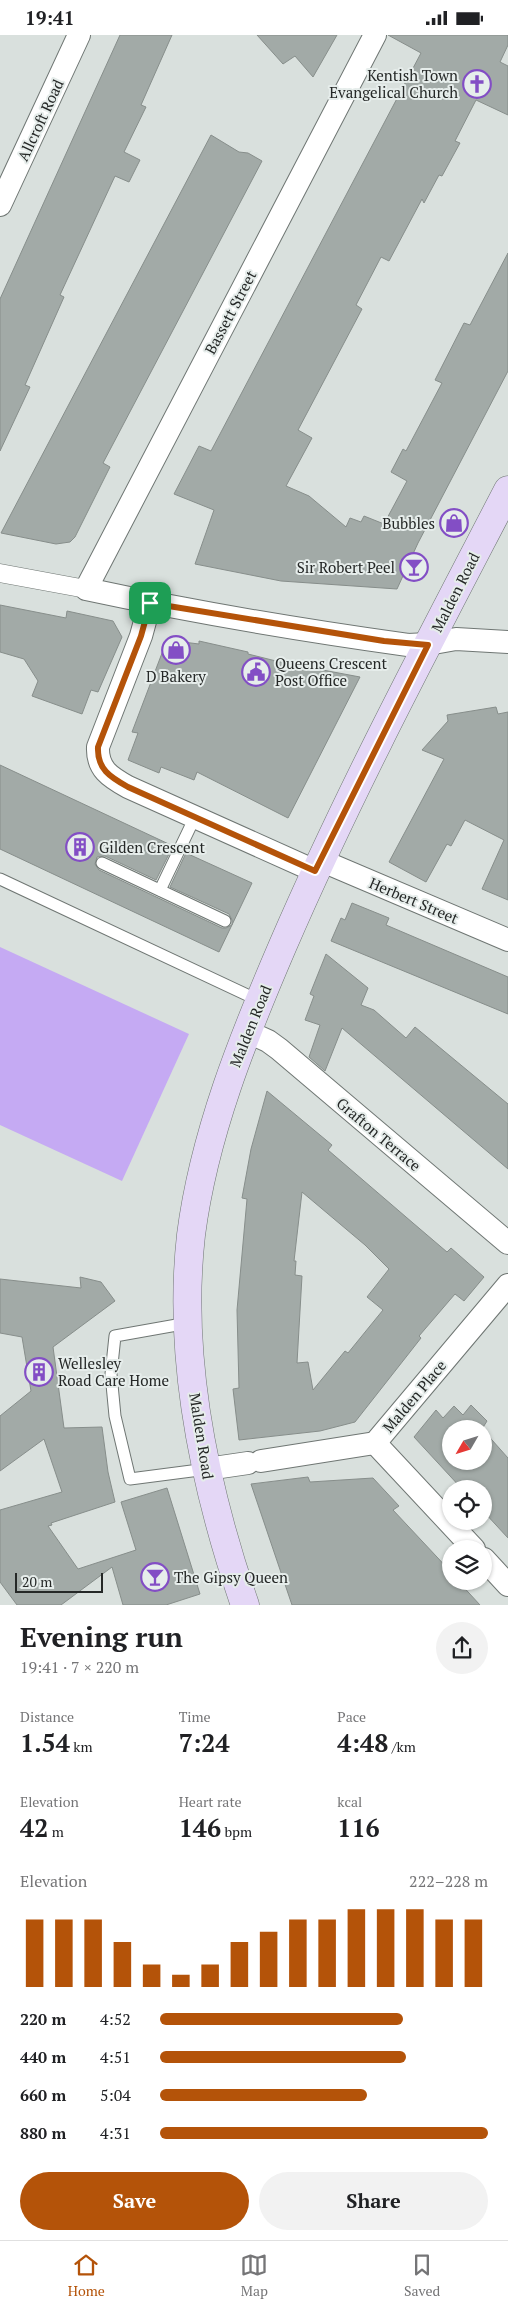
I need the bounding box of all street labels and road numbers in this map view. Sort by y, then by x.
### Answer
street label: Allcroft Road [12,76,68,164]
street label: Bassett Street [200,266,261,357]
street label: Malden Road [426,549,484,635]
street label: Herbert Street [366,872,462,928]
street label: Malden Road [224,982,276,1070]
street label: Grafton Terrace [333,1093,425,1175]
street label: Malden Place [378,1356,450,1436]
street label: Malden Road [185,1391,219,1481]

